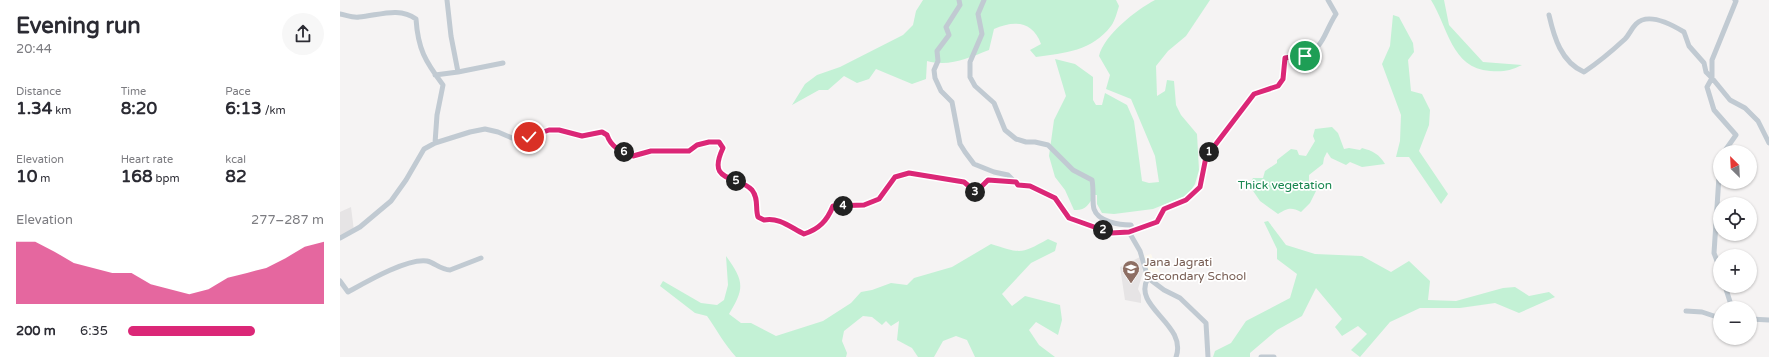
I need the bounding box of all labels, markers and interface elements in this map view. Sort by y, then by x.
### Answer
text: Evening run [16,13,141,39]
button: share [282,13,324,55]
pin [1288,39,1322,73]
text: 20:44 [16,41,52,57]
icon: arrive [1294,45,1316,67]
text: Distance [16,85,61,98]
text: Time [121,85,146,98]
text: Pace [225,85,251,98]
text: 1.34 [16,98,52,119]
text: 8:20 [121,98,157,119]
text: 6:13 [225,98,262,119]
text: km [52,104,71,117]
text: /km [262,104,286,117]
pin [512,120,546,154]
icon: check [518,126,540,148]
pin: 6 [614,142,634,162]
pin: 1 [1199,142,1219,162]
text: 6 [621,145,627,158]
text: 1 [1206,145,1212,158]
north arrow [1713,145,1757,189]
map controls [1713,145,1757,345]
text: Elevation [16,153,64,166]
text: Heart rate [121,153,173,166]
text: kcal [225,153,246,166]
text: 10 [16,166,37,187]
text: 168 [121,166,153,187]
text: 82 [225,166,247,187]
pin: 5 [726,171,746,191]
text: m [37,172,50,185]
text: bpm [153,172,180,185]
text: 5 [733,174,739,187]
park label: Thick vegetation [1238,178,1332,192]
pin: 3 [965,182,985,202]
text: 3 [972,185,978,198]
pin: 4 [833,196,853,216]
button: locate [1713,197,1757,241]
text: 4 [840,199,846,212]
text: Elevation [16,212,73,228]
text: 277–287 m [251,212,324,228]
pin: 2 [1093,220,1113,240]
text: 2 [1100,223,1106,236]
button: + [1713,249,1757,293]
place label: Jana Jagrati Secondary School [1144,255,1246,283]
school or university icon: Jana Jagrati Secondary School [1121,259,1141,284]
button: − [1713,301,1757,345]
text: 200 m [16,323,56,339]
text: 6:35 [80,323,108,339]

